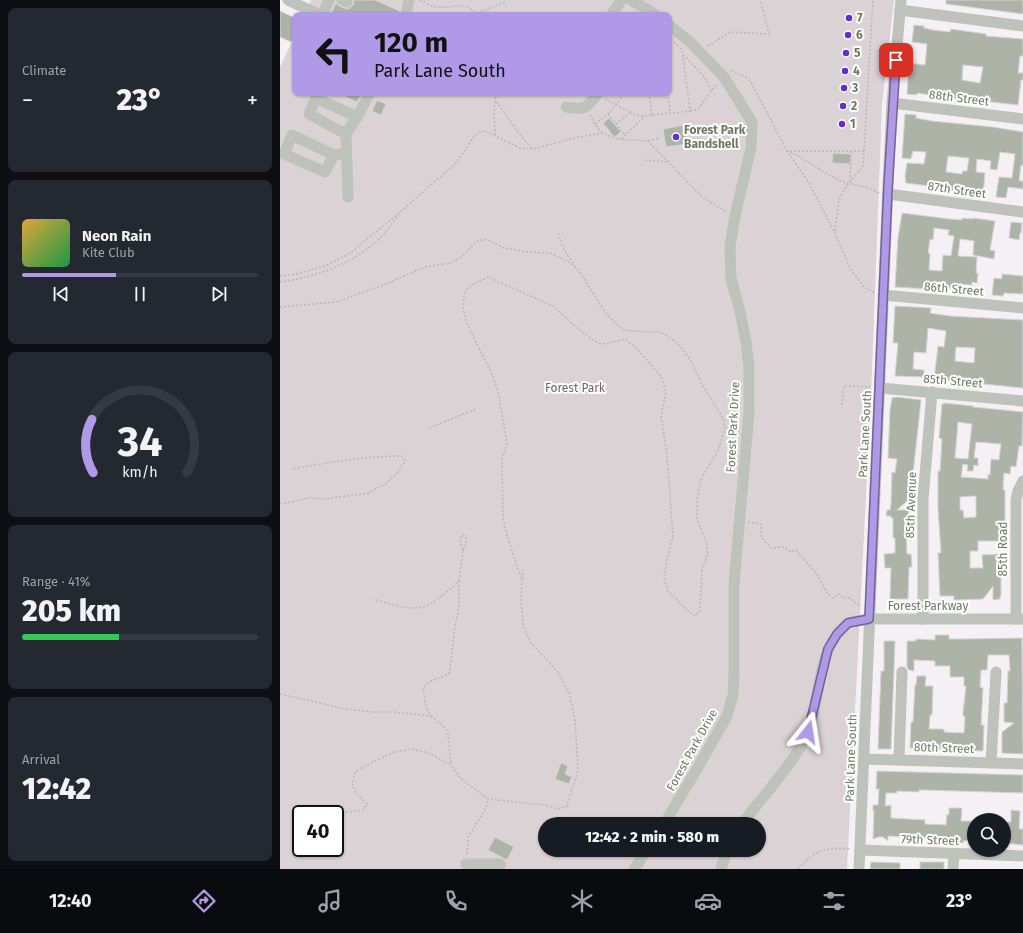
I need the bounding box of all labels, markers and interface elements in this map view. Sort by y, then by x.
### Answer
place label: 7 [857,11,863,25]
marker: 7 [844,13,854,23]
text: 120 m [374,26,448,59]
icon: left [308,28,360,80]
place label: 6 [856,28,863,42]
marker: 6 [843,30,853,40]
pin [879,43,913,77]
place label: 5 [854,46,861,60]
marker: 5 [841,48,851,58]
icon: arrive [885,49,907,71]
text: Park Lane South [374,60,506,82]
text: Climate [22,63,66,78]
place label: 4 [853,64,860,78]
marker: 4 [840,66,850,76]
place label: 3 [851,81,858,95]
text: 23° [117,82,163,118]
marker: 3 [839,83,849,93]
text: − [22,87,33,114]
text: + [247,87,258,114]
street label: 88th Street [928,87,990,109]
place label: 2 [851,99,857,113]
marker: 2 [838,101,848,111]
place label: 1 [850,117,856,131]
marker: 1 [837,119,847,129]
place label: Forest Park Bandshell [684,123,746,151]
marker: Forest Park Bandshell [671,132,681,142]
street label: 87th Street [927,179,988,201]
text: Neon Rain [82,227,151,245]
text: Kite Club [82,245,135,260]
street label: 86th Street [923,279,985,299]
icon: previous [50,283,72,305]
icon: pause [129,283,151,305]
icon: next [208,283,230,305]
street label: 85th Street [923,371,984,391]
park label: Forest Park [545,381,606,395]
street label: Forest Park Drive [724,381,742,473]
street label: Park Lane South [856,390,874,478]
text: 34 [116,416,163,466]
text: km/h [122,463,158,480]
street label: 85th Avenue [903,471,919,539]
street label: 85th Road [996,522,1010,576]
text: Range · 41% [22,574,91,589]
text: 205 km [22,593,121,629]
street label: Forest Parkway [888,599,968,613]
street label: Forest Park Drive [664,707,720,793]
position arrow [787,711,829,753]
street label: Park Lane South [842,714,860,802]
street label: 80th Street [914,740,975,756]
text: Arrival [22,752,60,767]
text: 12:42 [22,771,91,807]
speed limit sign: 40 [292,805,344,857]
map controls [967,813,1011,857]
button: search [967,813,1011,857]
text: 12:42 · 2 min · 580 m [585,828,719,846]
street label: 79th Street [901,832,960,848]
icon: directions [190,887,218,915]
icon: music [316,887,344,915]
icon: phone [442,887,470,915]
icon: climate [568,887,596,915]
icon: car [694,887,722,915]
icon: filters [820,887,848,915]
text: 12:40 [49,890,92,912]
text: 23° [946,890,974,912]

